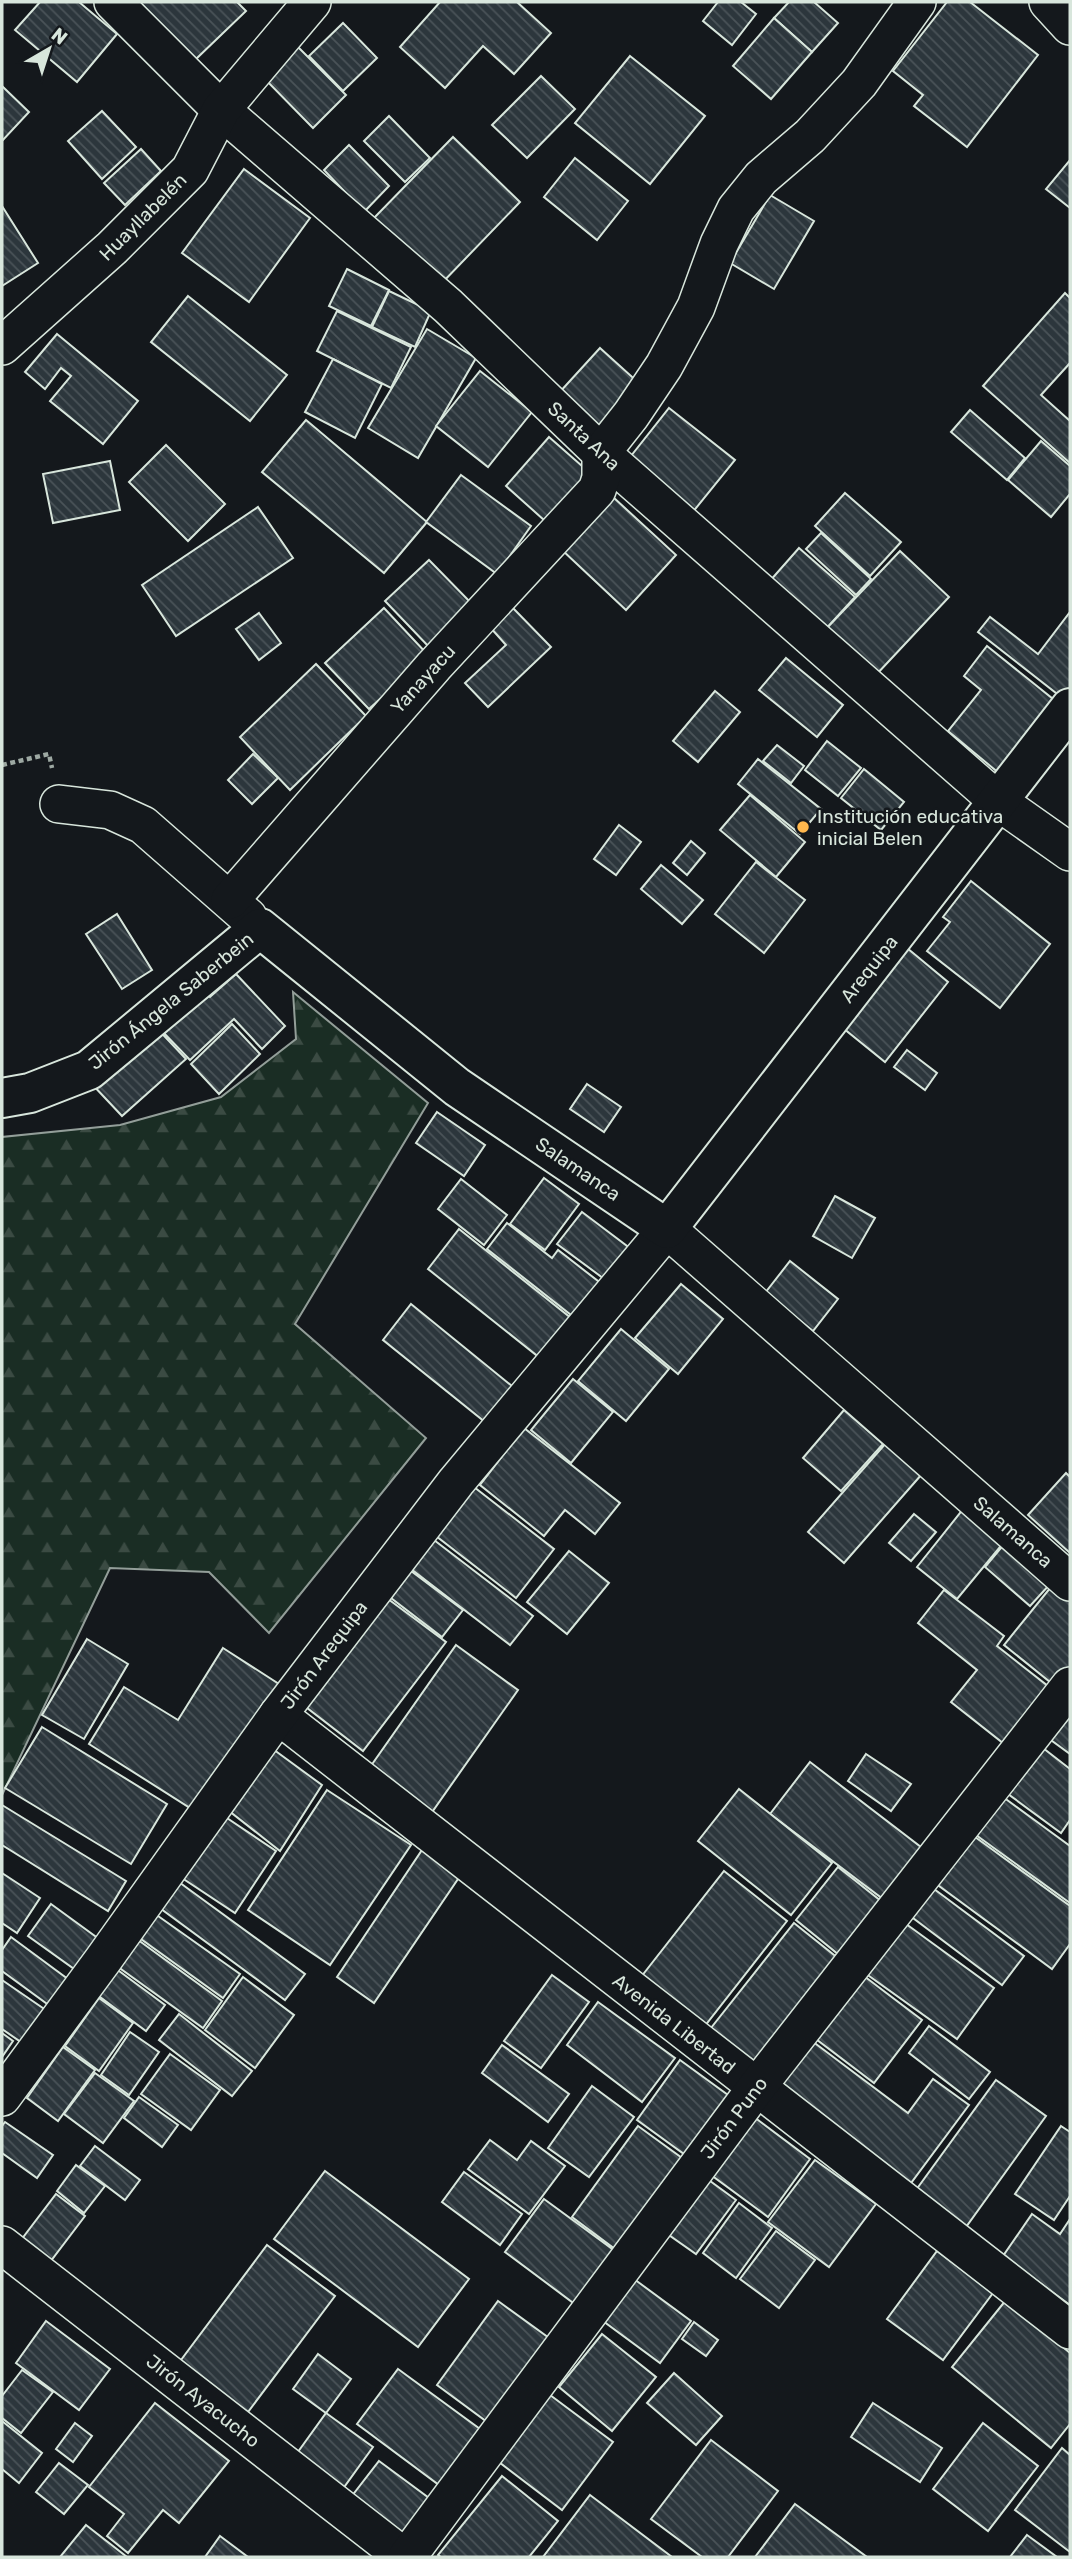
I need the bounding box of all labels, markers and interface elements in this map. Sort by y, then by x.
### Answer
north arrow [14,14,84,84]
text: N [47,23,72,49]
street label: Huayllabelén [94,168,192,266]
street label: Santa Ana [543,397,625,475]
street label: Yanayacu [386,640,460,718]
place label: Institución educativa inicial Belen [817,805,1003,850]
marker: Institución educativa inicial Belen [795,819,811,835]
street label: Jirón Ángela Saberbein [84,927,258,1075]
street label: Arequipa [835,931,903,1007]
street label: Salamanca [531,1132,625,1206]
street label: Salamanca [969,1491,1057,1573]
street label: Jirón Arequipa [276,1596,372,1714]
street label: Avenida Libertad [608,1969,740,2079]
street label: Jirón Puno [696,2072,772,2164]
street label: Jirón Ayacucho [142,2349,264,2453]

